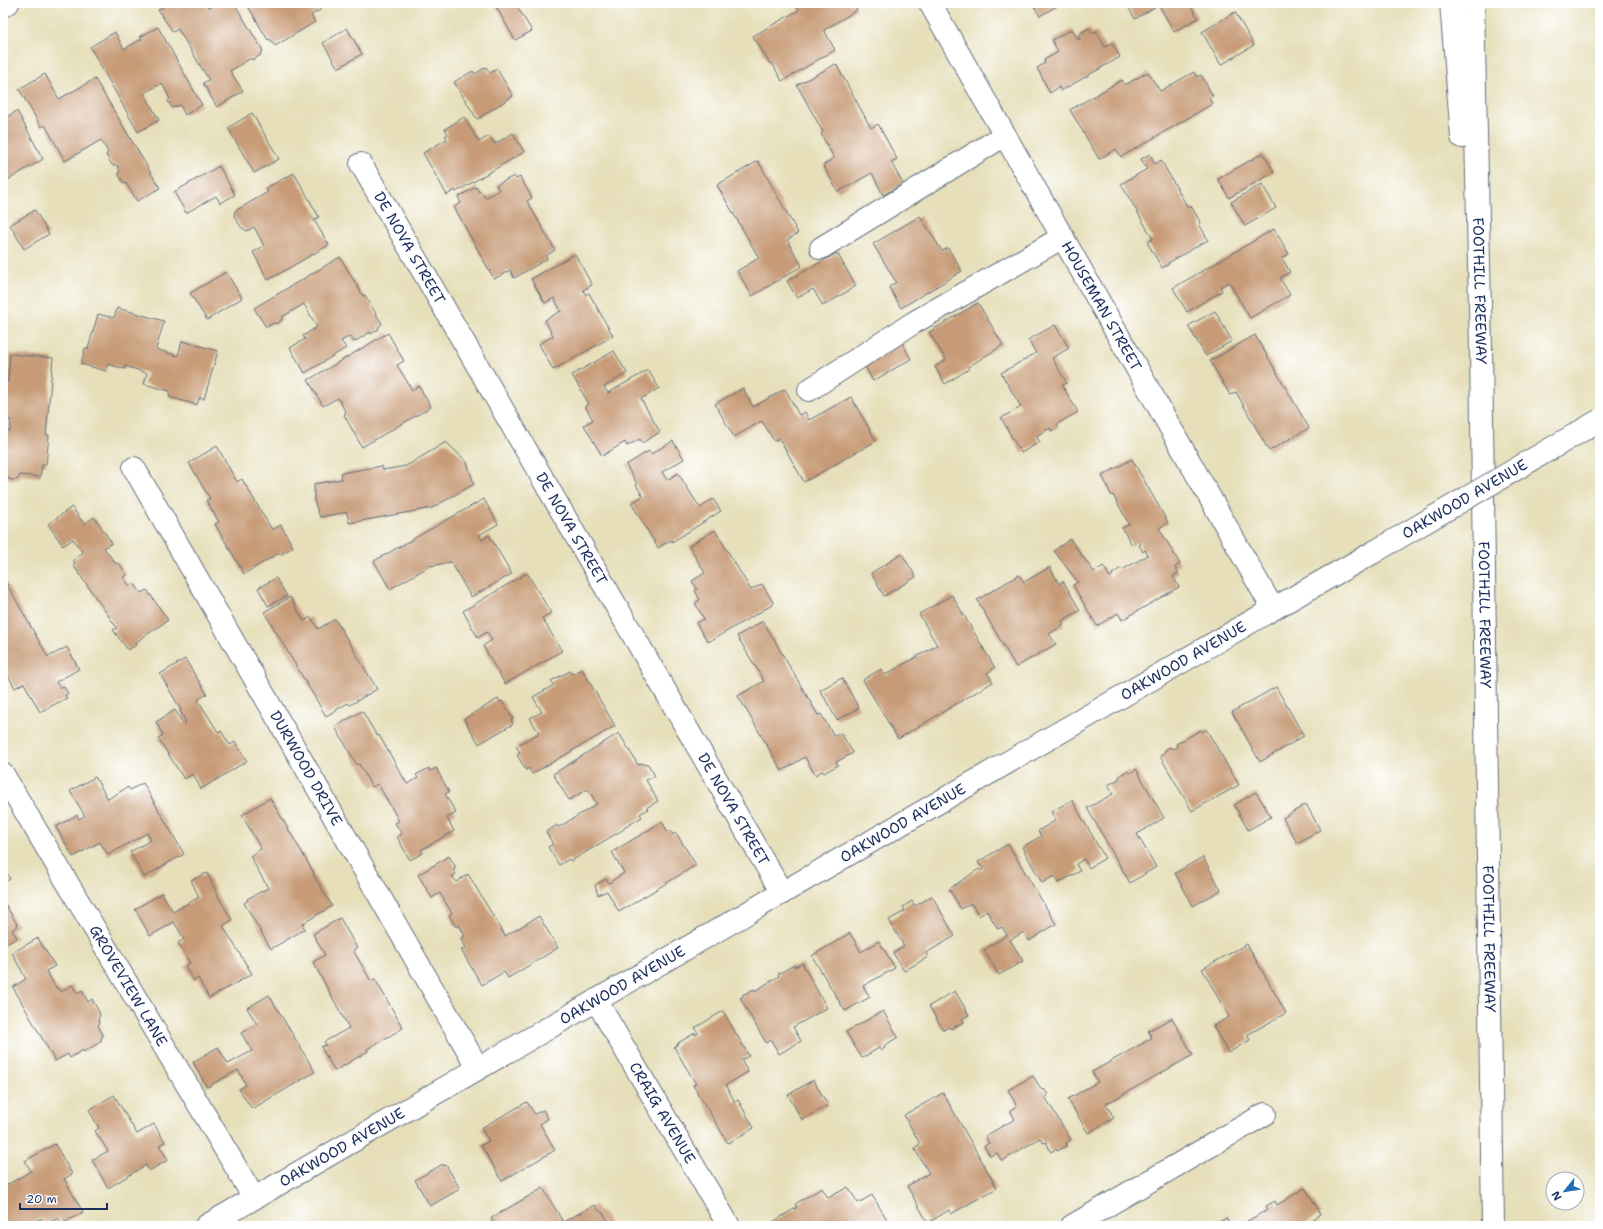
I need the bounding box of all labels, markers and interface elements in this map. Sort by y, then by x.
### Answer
street label: DE NOVA STREET [369,188,450,308]
street label: FOOTHILL FREEWAY [1468,217,1491,365]
street label: HOUSEMAN STREET [1057,237,1146,374]
street label: OAKWOOD AVENUE [1398,455,1531,544]
street label: DE NOVA STREET [531,469,612,588]
street label: FOOTHILL FREEWAY [1474,541,1496,689]
street label: OAKWOOD AVENUE [1117,617,1250,705]
street label: DURWOOD DRIVE [265,707,347,829]
street label: DE NOVA STREET [693,749,774,869]
street label: OAKWOOD AVENUE [836,779,969,867]
street label: FOOTHILL FREEWAY [1478,865,1500,1013]
street label: GROVEVIEW LANE [85,921,172,1050]
street label: OAKWOOD AVENUE [556,941,689,1029]
street label: CRAIG AVENUE [625,1059,700,1167]
street label: OAKWOOD AVENUE [275,1103,408,1192]
north arrow [1545,1171,1585,1211]
scale bar [20,1185,107,1211]
text: N [1548,1188,1565,1203]
text: 20 m [26,1191,57,1207]

